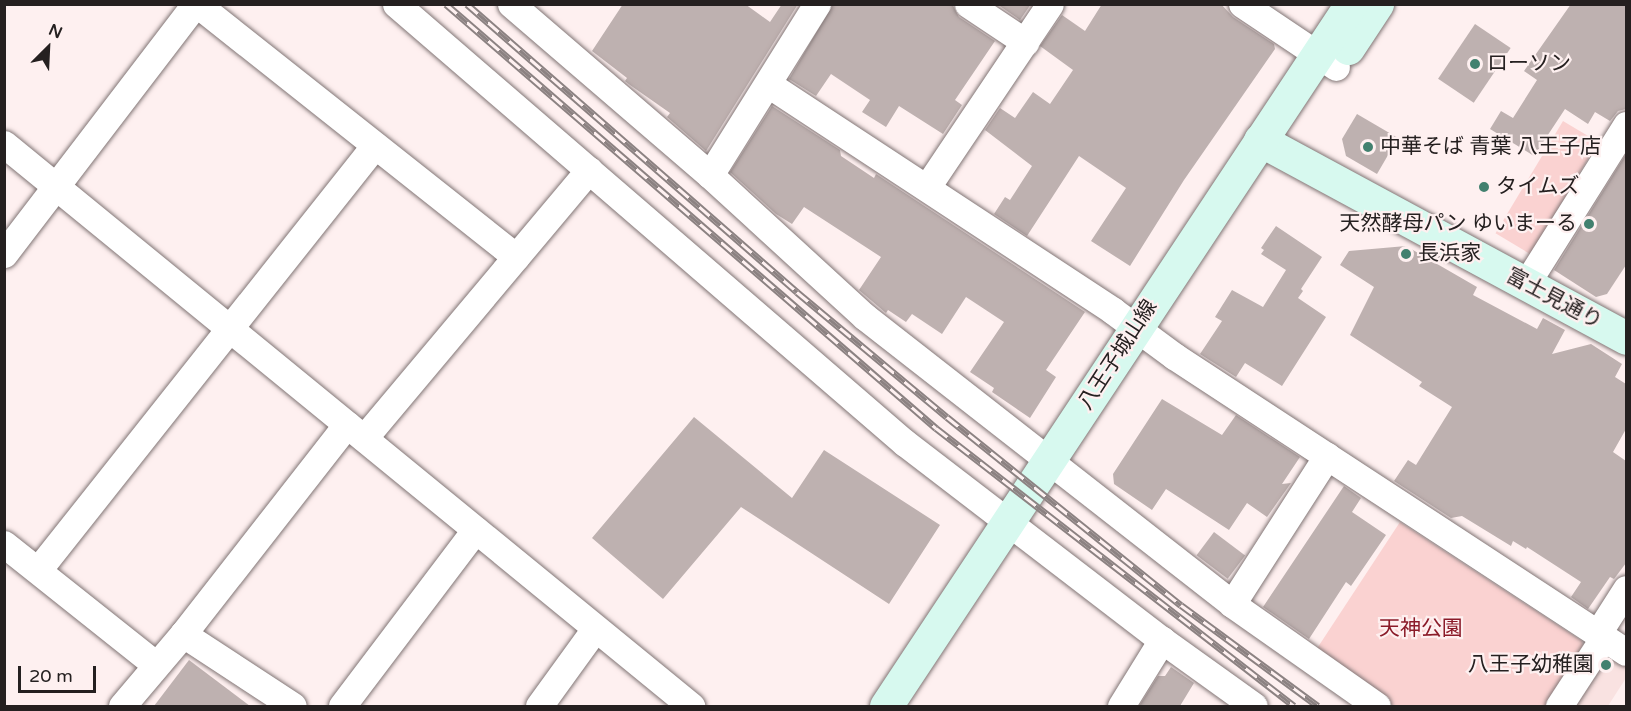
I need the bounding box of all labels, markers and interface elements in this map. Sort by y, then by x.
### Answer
north arrow [18,18,78,78]
text: N [45,20,65,43]
place label: ローソン [1487,51,1571,77]
marker: ローソン [1468,57,1482,71]
place label: 中華そば 青葉 八王子店 [1380,134,1601,160]
marker: 中華そば 青葉 八王子店 [1361,140,1375,154]
place label: タイムズ [1496,174,1580,200]
marker: タイムズ [1477,180,1491,194]
place label: 天然酵母パン ゆいまーる [1341,211,1577,237]
marker: 天然酵母パン ゆいまーる [1582,217,1596,231]
place label: 長浜家 [1418,241,1481,267]
marker: 長浜家 [1399,247,1413,261]
street label: 富士見通り [1502,263,1606,335]
street label: 八王子城山線 [1073,295,1163,415]
park label: 天神公園 [1379,616,1463,642]
place label: 八王子幼稚園 [1468,652,1594,678]
scale bar [21,654,99,692]
marker: 八王子幼稚園 [1599,658,1613,672]
text: 20 m [29,665,73,687]

